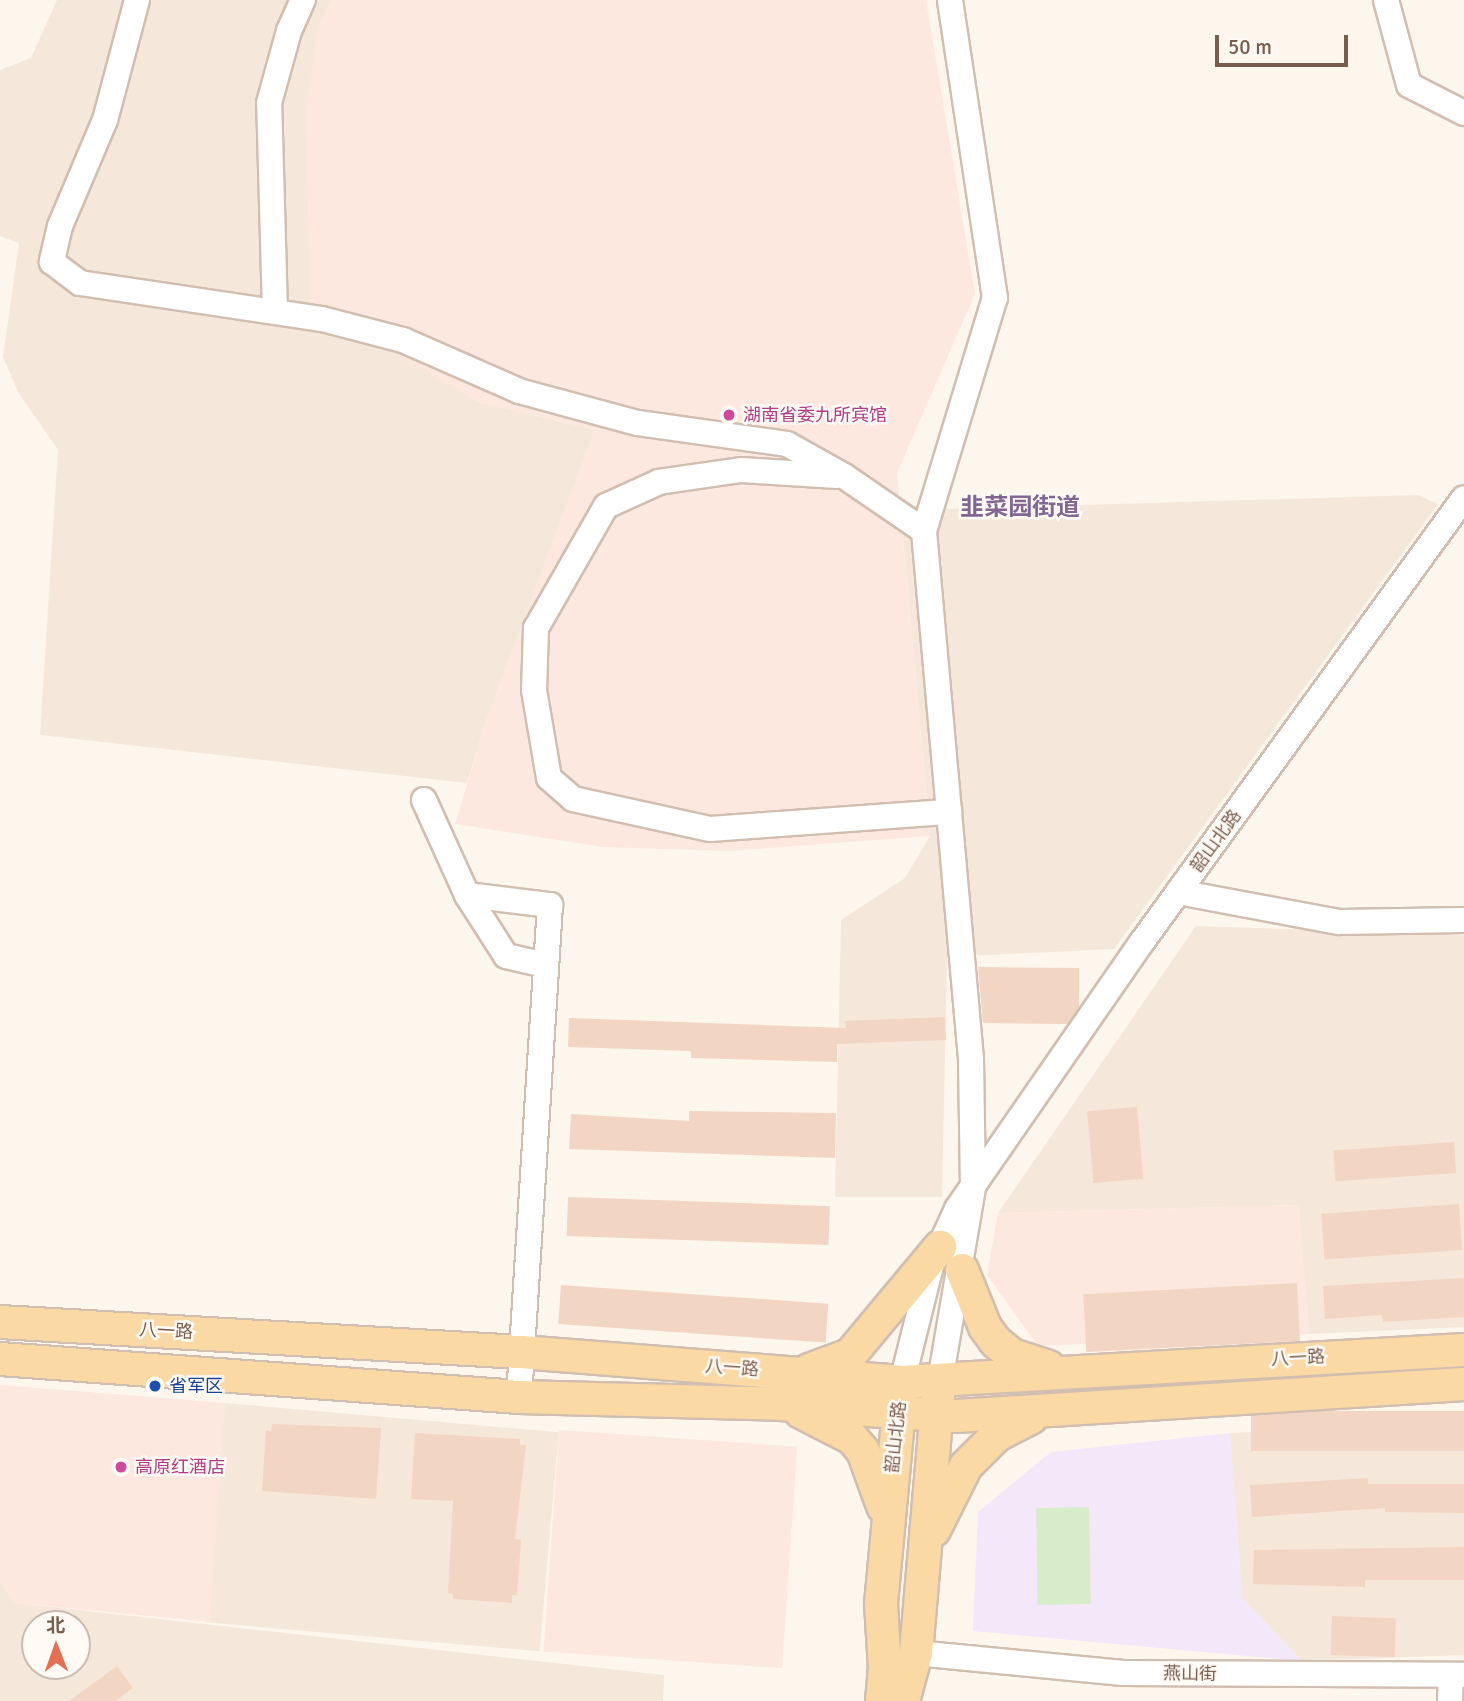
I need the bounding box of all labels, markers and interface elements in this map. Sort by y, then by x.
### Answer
scale bar [1219,21,1352,65]
text: 50 m [1228,34,1272,60]
place label: 湖南省委九所宾馆 [743,404,887,426]
marker: 湖南省委九所宾馆 [721,407,737,423]
district label: 韭菜园街道 [960,494,1080,522]
street label: 韶山北路 [1186,806,1246,876]
street label: 八一路 [138,1319,194,1343]
street label: 八一路 [1270,1346,1326,1370]
street label: 八一路 [704,1355,760,1381]
place label: 省军区 [169,1375,223,1397]
marker: 省军区 [147,1378,163,1394]
street label: 韶山北路 [881,1400,911,1474]
place label: 高原红酒店 [135,1456,225,1478]
marker: 高原红酒店 [113,1459,129,1475]
north arrow [21,1610,91,1680]
text: 北 [46,1614,65,1638]
street label: 燕山街 [1163,1663,1217,1685]

